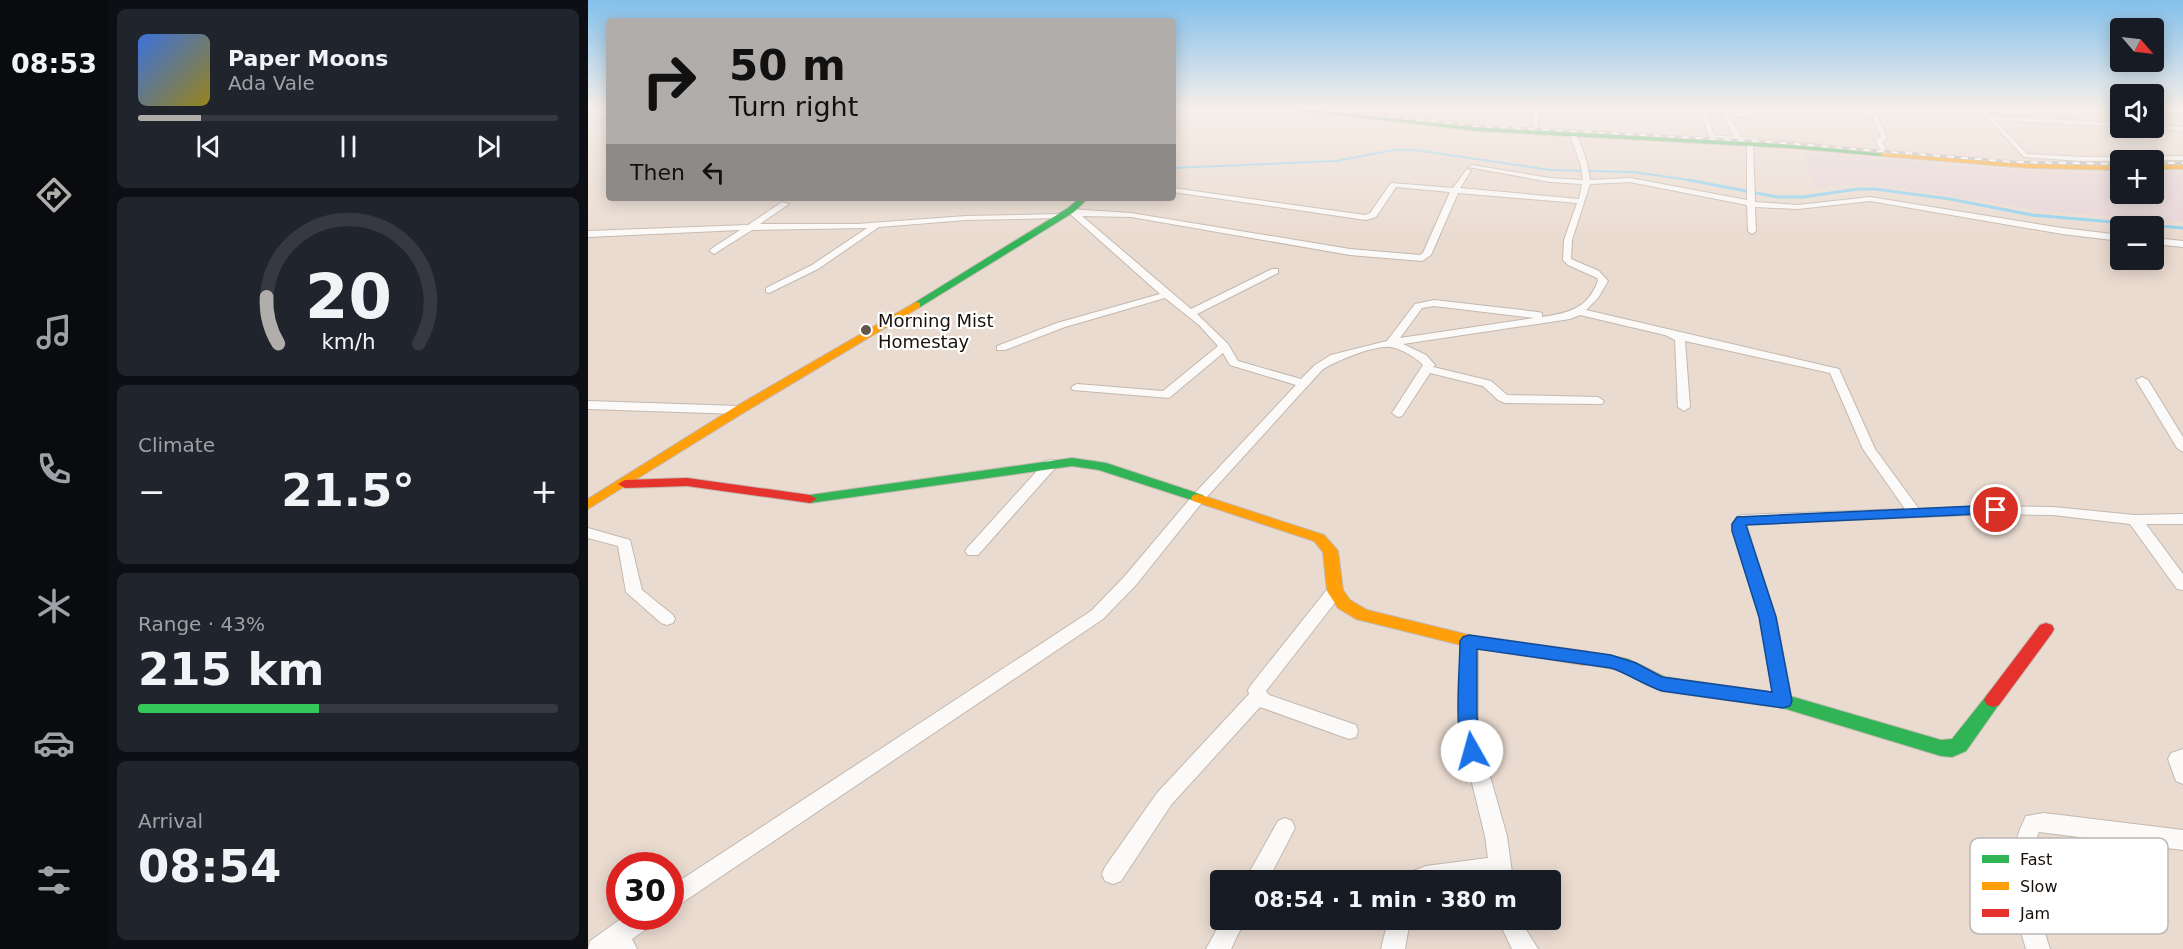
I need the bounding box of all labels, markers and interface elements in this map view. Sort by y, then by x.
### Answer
north arrow [2110,18,2164,72]
map controls [2110,18,2164,270]
text: 50 m [729,41,846,90]
icon: right [630,42,708,120]
text: Paper Moons [228,46,388,71]
text: 08:53 [11,48,97,79]
text: Ada Vale [228,71,315,95]
button: sound [2110,84,2164,138]
text: Turn right [729,91,858,122]
icon: previous [192,130,225,163]
icon: pause [332,130,365,163]
icon: next [472,130,505,163]
button: + [2110,150,2164,204]
icon: left [697,156,730,189]
text: Then [630,160,685,185]
icon: directions [33,174,75,216]
button: − [2110,216,2164,270]
text: 20 [305,260,391,333]
place label: Morning Mist Homestay [878,310,994,352]
icon: music [33,311,75,353]
marker: Morning Mist Homestay [859,323,873,337]
text: km/h [321,329,375,354]
text: Climate [138,433,215,457]
icon: phone [33,448,75,490]
text: 21.5° [281,464,415,517]
text: − [138,472,166,511]
text: + [530,472,558,511]
pin [1970,484,2021,535]
icon: arrive [1979,493,2012,526]
icon: climate [33,585,75,627]
text: Range · 43% [138,612,265,636]
text: 215 km [138,643,324,696]
position arrow [1440,719,1504,783]
icon: car [33,722,75,764]
text: Arrival [138,809,203,833]
legend [1970,838,2168,934]
text: 08:54 [138,840,281,893]
text: Fast [2020,850,2052,869]
speed limit sign: 30 [606,852,684,930]
icon: filters [33,859,75,901]
text: Slow [2020,877,2057,896]
text: 08:54 · 1 min · 380 m [1254,887,1517,912]
text: Jam [2019,904,2050,923]

